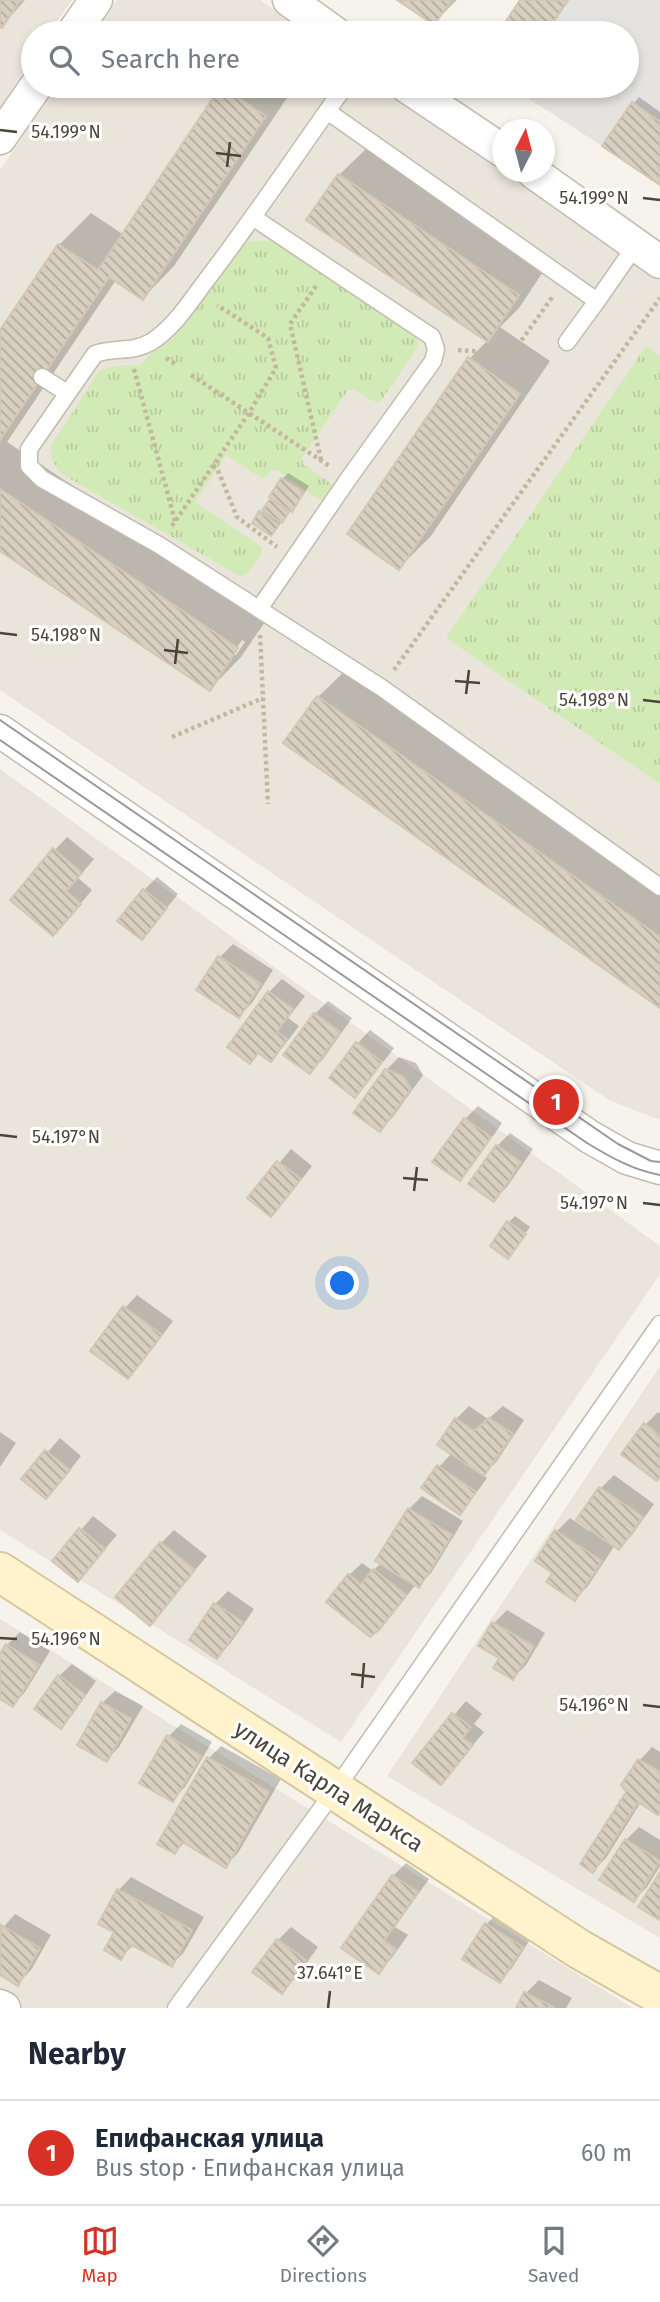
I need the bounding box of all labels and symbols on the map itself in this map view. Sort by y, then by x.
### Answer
north arrow [492,119,555,182]
text: 54.199°N [31,121,101,143]
text: 54.199°N [559,187,629,209]
text: 54.198°N [31,624,101,646]
text: 54.198°N [559,689,629,711]
pin: 1 [533,1076,579,1128]
text: 54.197°N [32,1126,100,1148]
text: 54.197°N [560,1192,628,1214]
your location [325,1266,359,1300]
text: 54.196°N [31,1628,101,1650]
text: 54.196°N [559,1694,629,1716]
street label: улица Карла Маркса [229,1714,429,1858]
text: 37.641°E [297,1962,363,1984]

